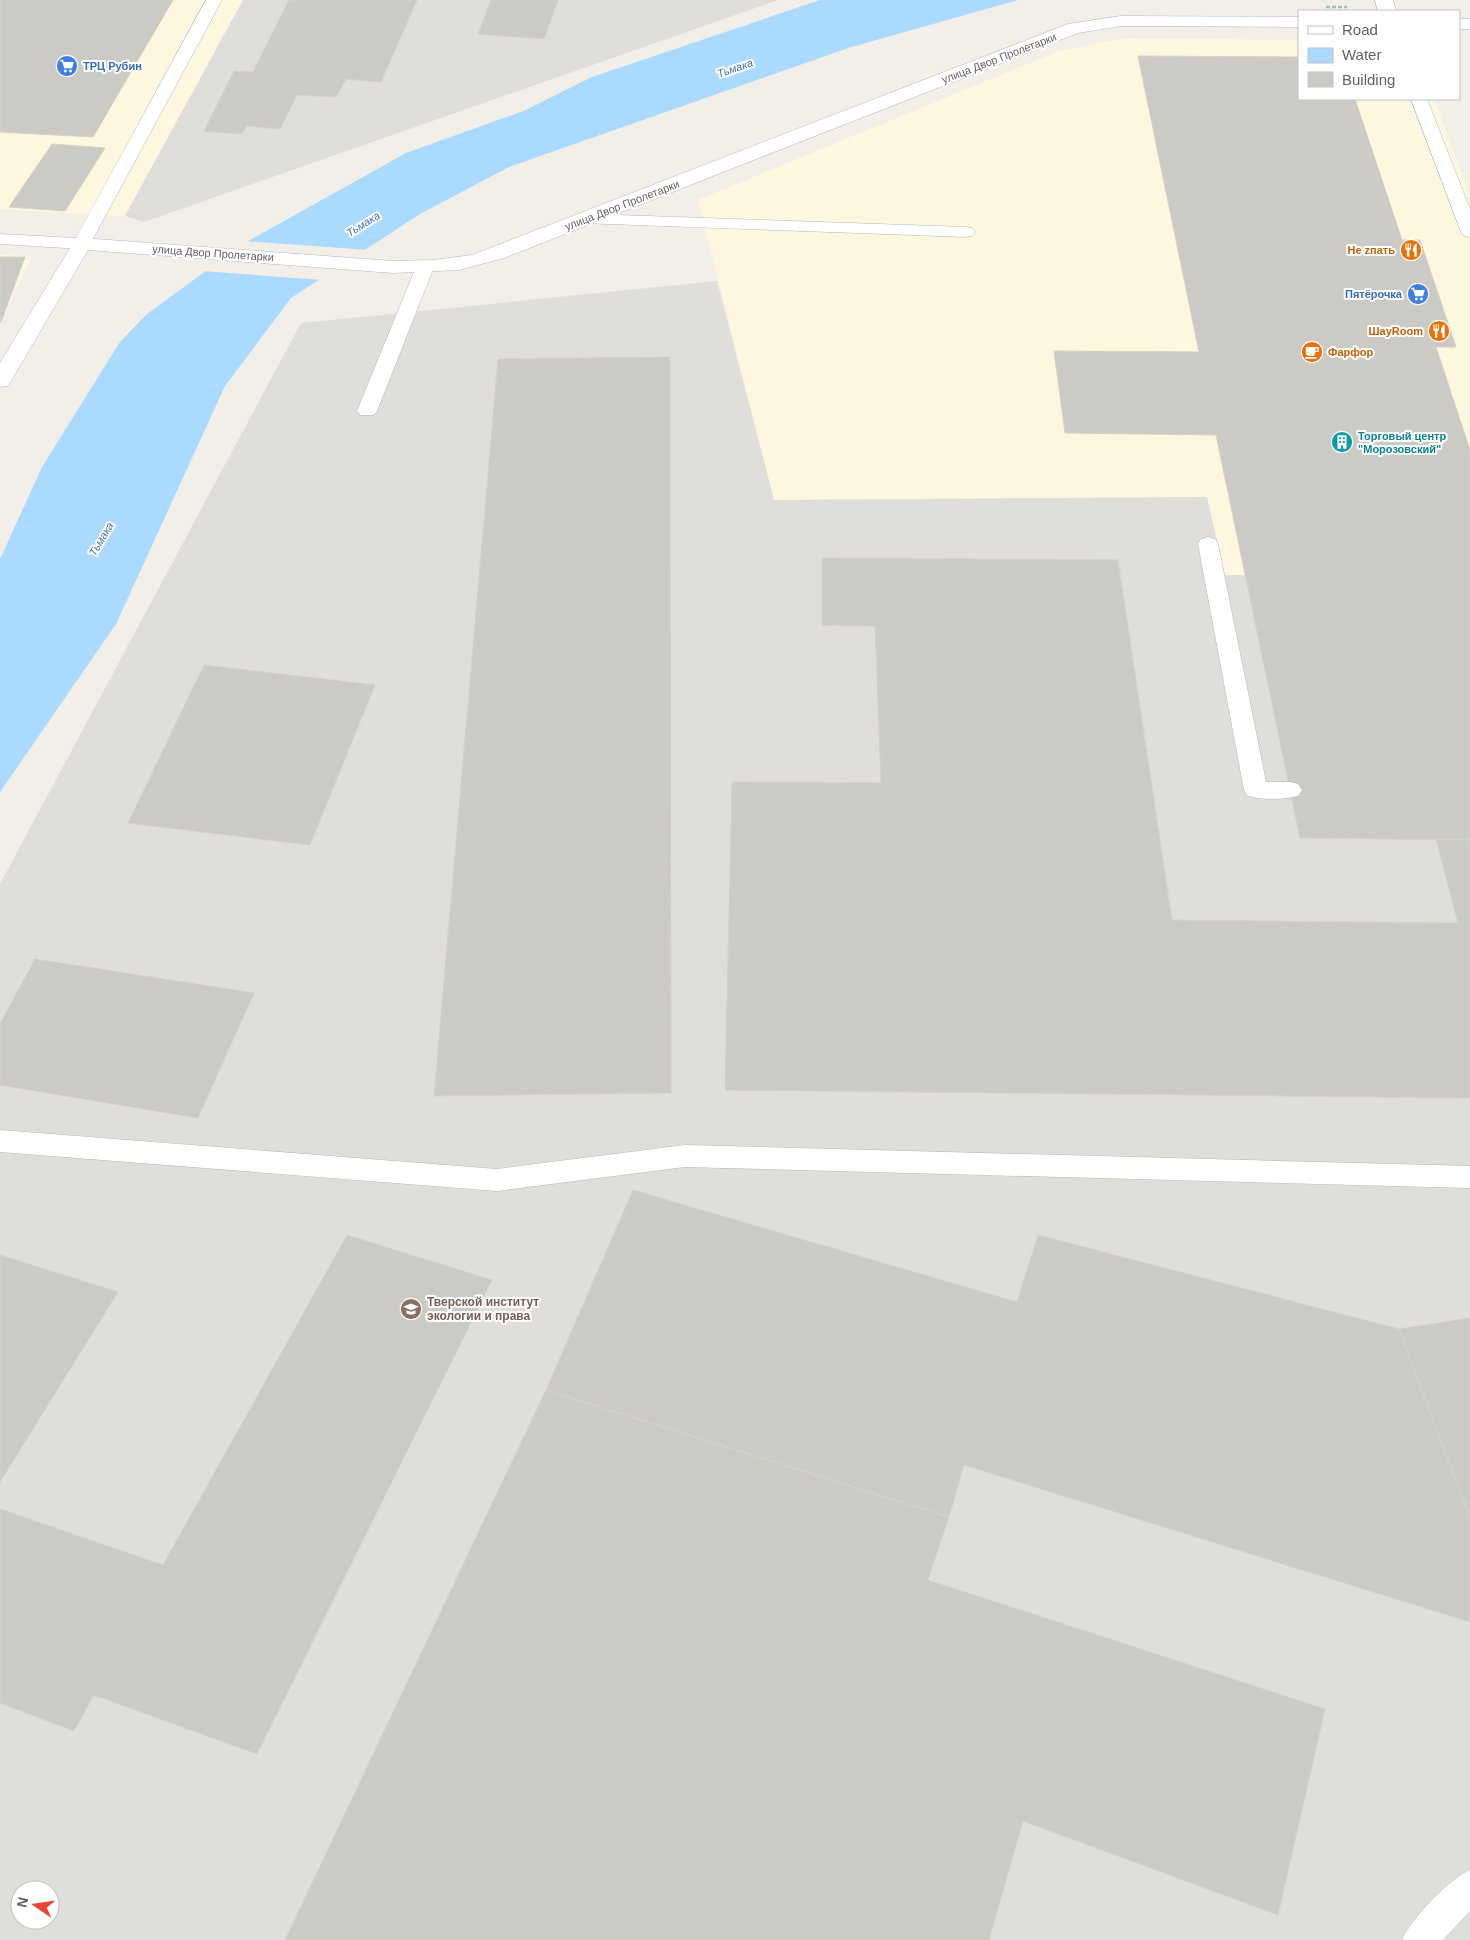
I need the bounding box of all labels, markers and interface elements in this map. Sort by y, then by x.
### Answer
legend [1298,10,1460,100]
text: Road [1342,21,1378,38]
street label: улица Двор Пролетарки [940,31,1058,85]
text: Water [1342,46,1381,63]
supermarket icon: ТРЦ Рубин [55,54,79,78]
water label: Тьмака [716,56,754,80]
place label: ТРЦ Рубин [83,60,142,72]
text: Building [1342,71,1395,88]
street label: улица Двор Пролетарки [563,178,681,232]
water label: Тьмака [344,209,382,239]
restaurant icon: Не zпать [1399,238,1423,262]
street label: улица Двор Пролетарки [152,243,274,263]
place label: Не zпать [1347,244,1395,256]
supermarket icon: Пятёрочка [1406,282,1430,306]
place label: Пятёрочка [1345,288,1403,300]
restaurant icon: ШауRoom [1427,319,1451,343]
place label: ШауRoom [1369,325,1423,337]
cafe icon: Фарфор [1300,340,1324,364]
place label: Фарфор [1328,346,1373,358]
building icon: Торговый центр "Морозовский" [1330,430,1354,454]
place label: Торговый центр "Морозовский" [1358,430,1447,455]
water label: Тьмака [86,520,116,558]
place label: Тверской институт экологии и права [427,1295,539,1323]
school or university icon: Тверской институт экологии и права [399,1297,423,1321]
north arrow [10,1880,60,1930]
text: N [13,1895,31,1909]

